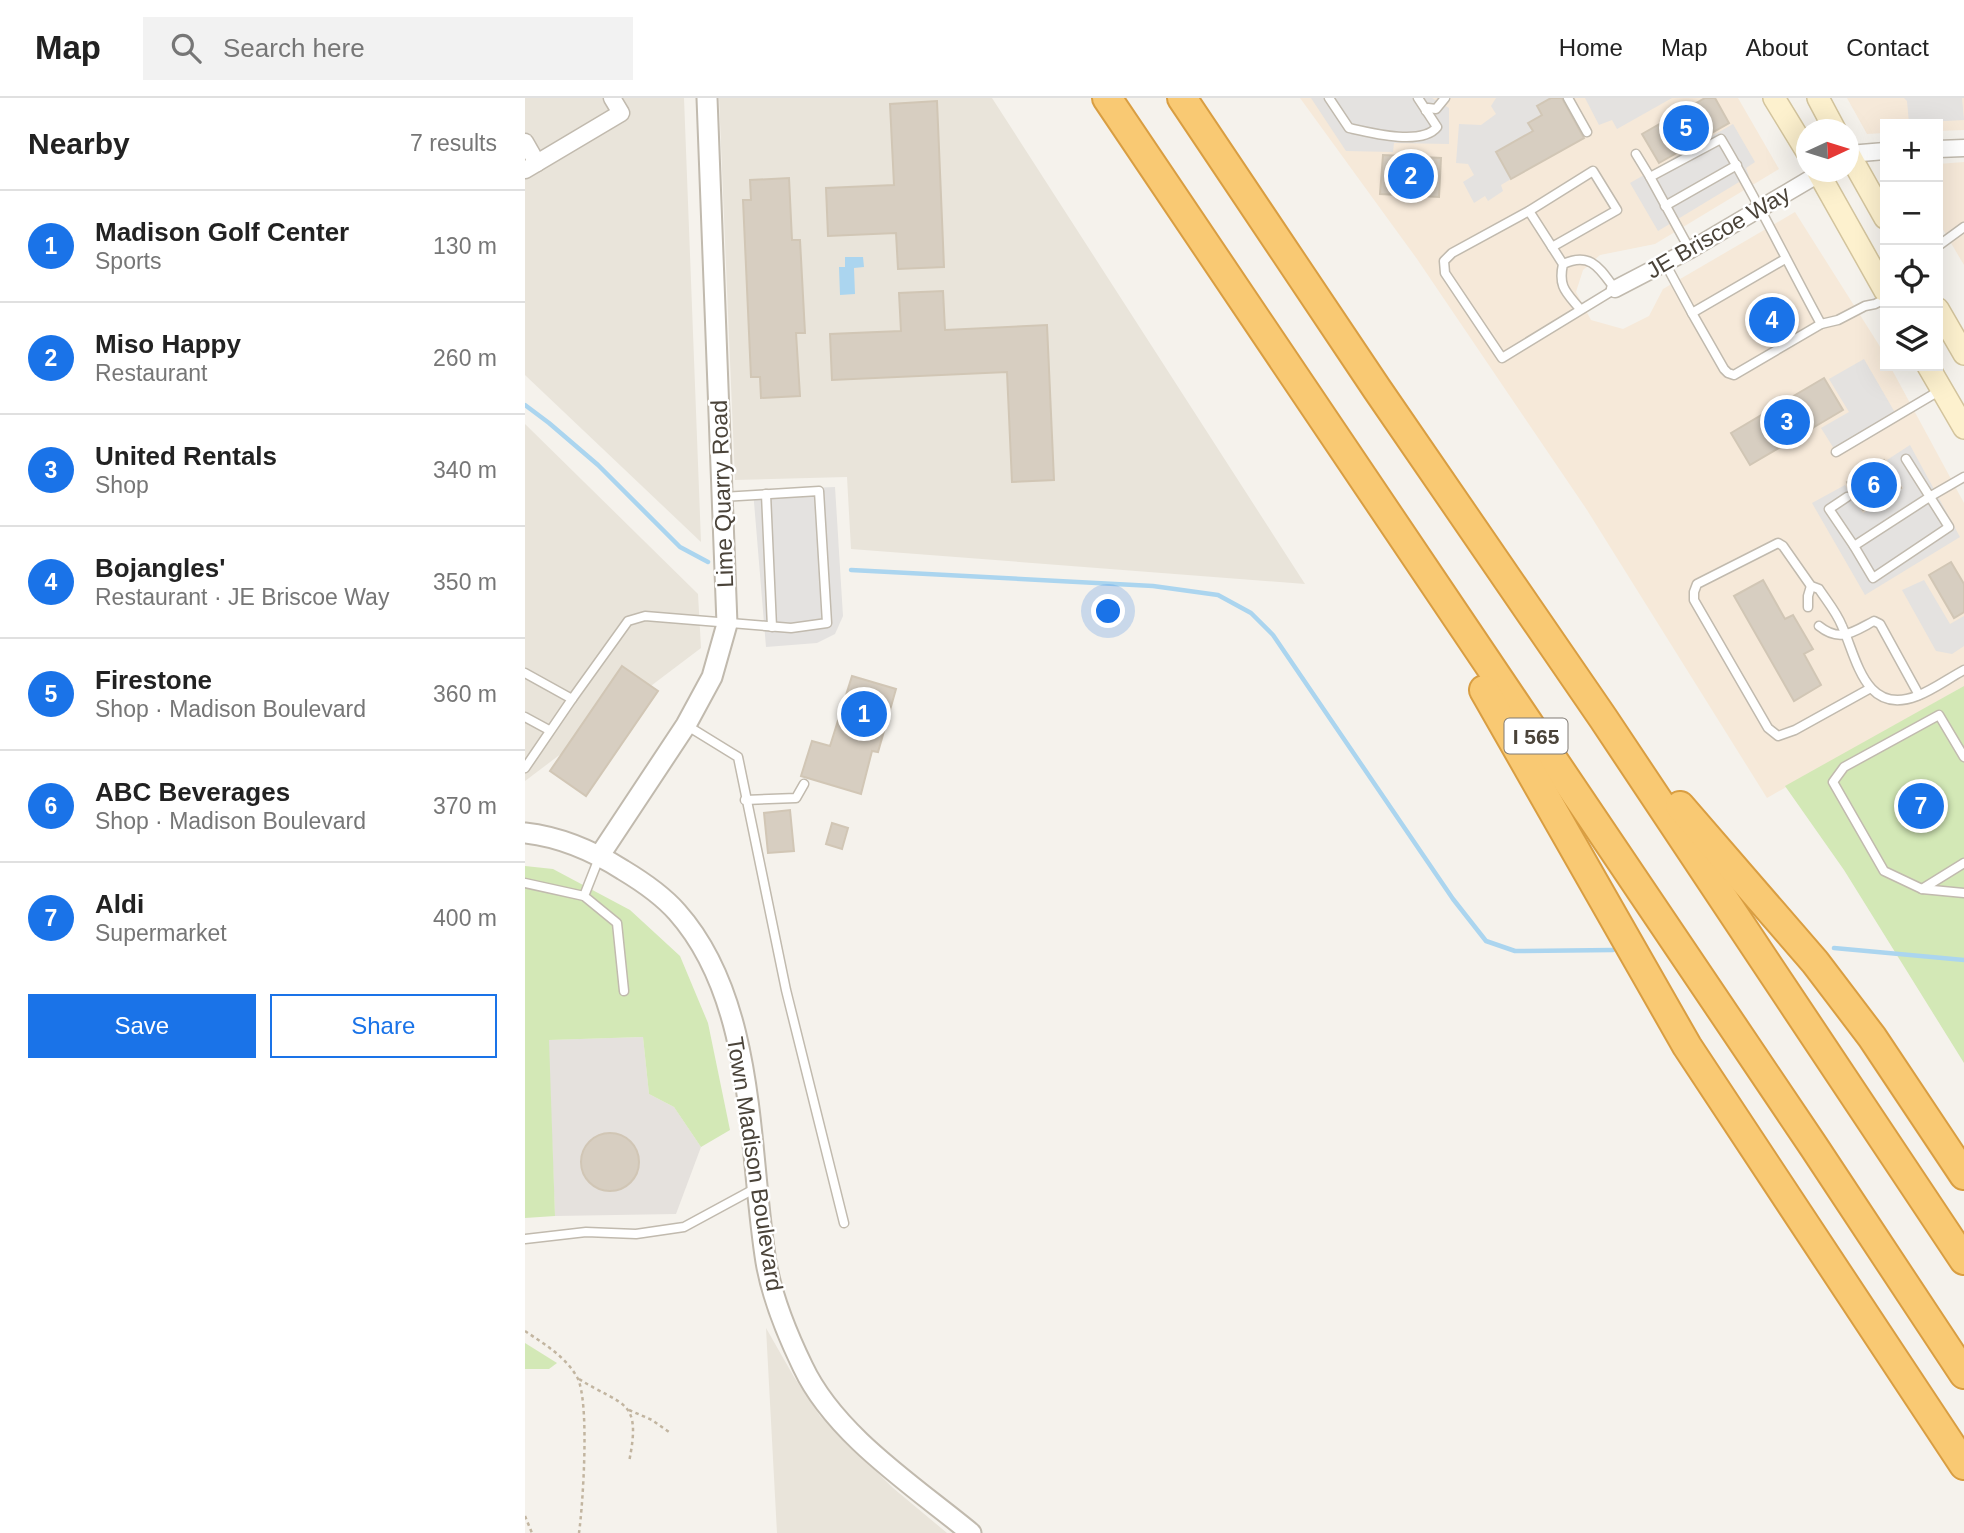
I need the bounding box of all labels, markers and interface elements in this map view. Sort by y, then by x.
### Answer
search box [143,17,633,80]
text: Map [35,29,101,66]
icon: search [167,29,205,67]
text: Search here [223,33,365,63]
text: Home [1559,34,1623,61]
text: Map [1661,34,1708,61]
text: About [1746,34,1808,61]
text: Contact [1846,34,1929,61]
pin: 5 [1663,102,1709,154]
north arrow [1796,119,1859,182]
map controls [1880,119,1943,371]
button: + [1880,119,1943,182]
text: Nearby [28,127,130,160]
text: 7 results [410,130,497,156]
pin: 2 [1388,150,1434,202]
street label: JE Briscoe Way [1642,180,1795,284]
button: − [1880,182,1943,245]
text: Madison Golf Center [95,217,349,247]
text: 1 [45,233,57,259]
text: 130 m [433,233,497,259]
button: locate [1880,245,1943,308]
text: Sports [95,248,161,274]
pin: 4 [1749,294,1795,346]
button: layers [1880,308,1943,371]
text: Miso Happy [95,329,241,359]
text: 2 [45,345,57,371]
text: 260 m [433,345,497,371]
text: Restaurant [95,360,208,386]
pin: 3 [1764,396,1810,448]
street label: Lime Quarry Road [706,400,738,588]
text: United Rentals [95,441,277,471]
text: 3 [45,457,57,483]
text: 340 m [433,457,497,483]
pin: 6 [1851,459,1897,511]
text: Shop [95,472,149,498]
text: Bojangles' [95,553,225,583]
text: 4 [45,569,57,595]
text: 350 m [433,569,497,595]
text: Restaurant · JE Briscoe Way [95,584,389,610]
your location [1091,594,1125,628]
text: Firestone [95,665,212,695]
text: 5 [45,681,57,707]
text: 360 m [433,681,497,707]
pin: 1 [841,688,887,740]
text: Shop · Madison Boulevard [95,696,366,722]
road number: I 565 [1504,718,1567,754]
text: ABC Beverages [95,777,290,807]
pin: 7 [1898,780,1944,832]
text: 6 [45,793,57,819]
text: 370 m [433,793,497,819]
text: Shop · Madison Boulevard [95,808,366,834]
text: Aldi [95,889,144,919]
text: 7 [45,905,57,931]
text: 400 m [433,905,497,931]
text: Supermarket [95,920,227,946]
button: Save [28,994,256,1058]
button: Share [270,994,497,1058]
street label: Town Madison Boulevard [722,1035,788,1293]

